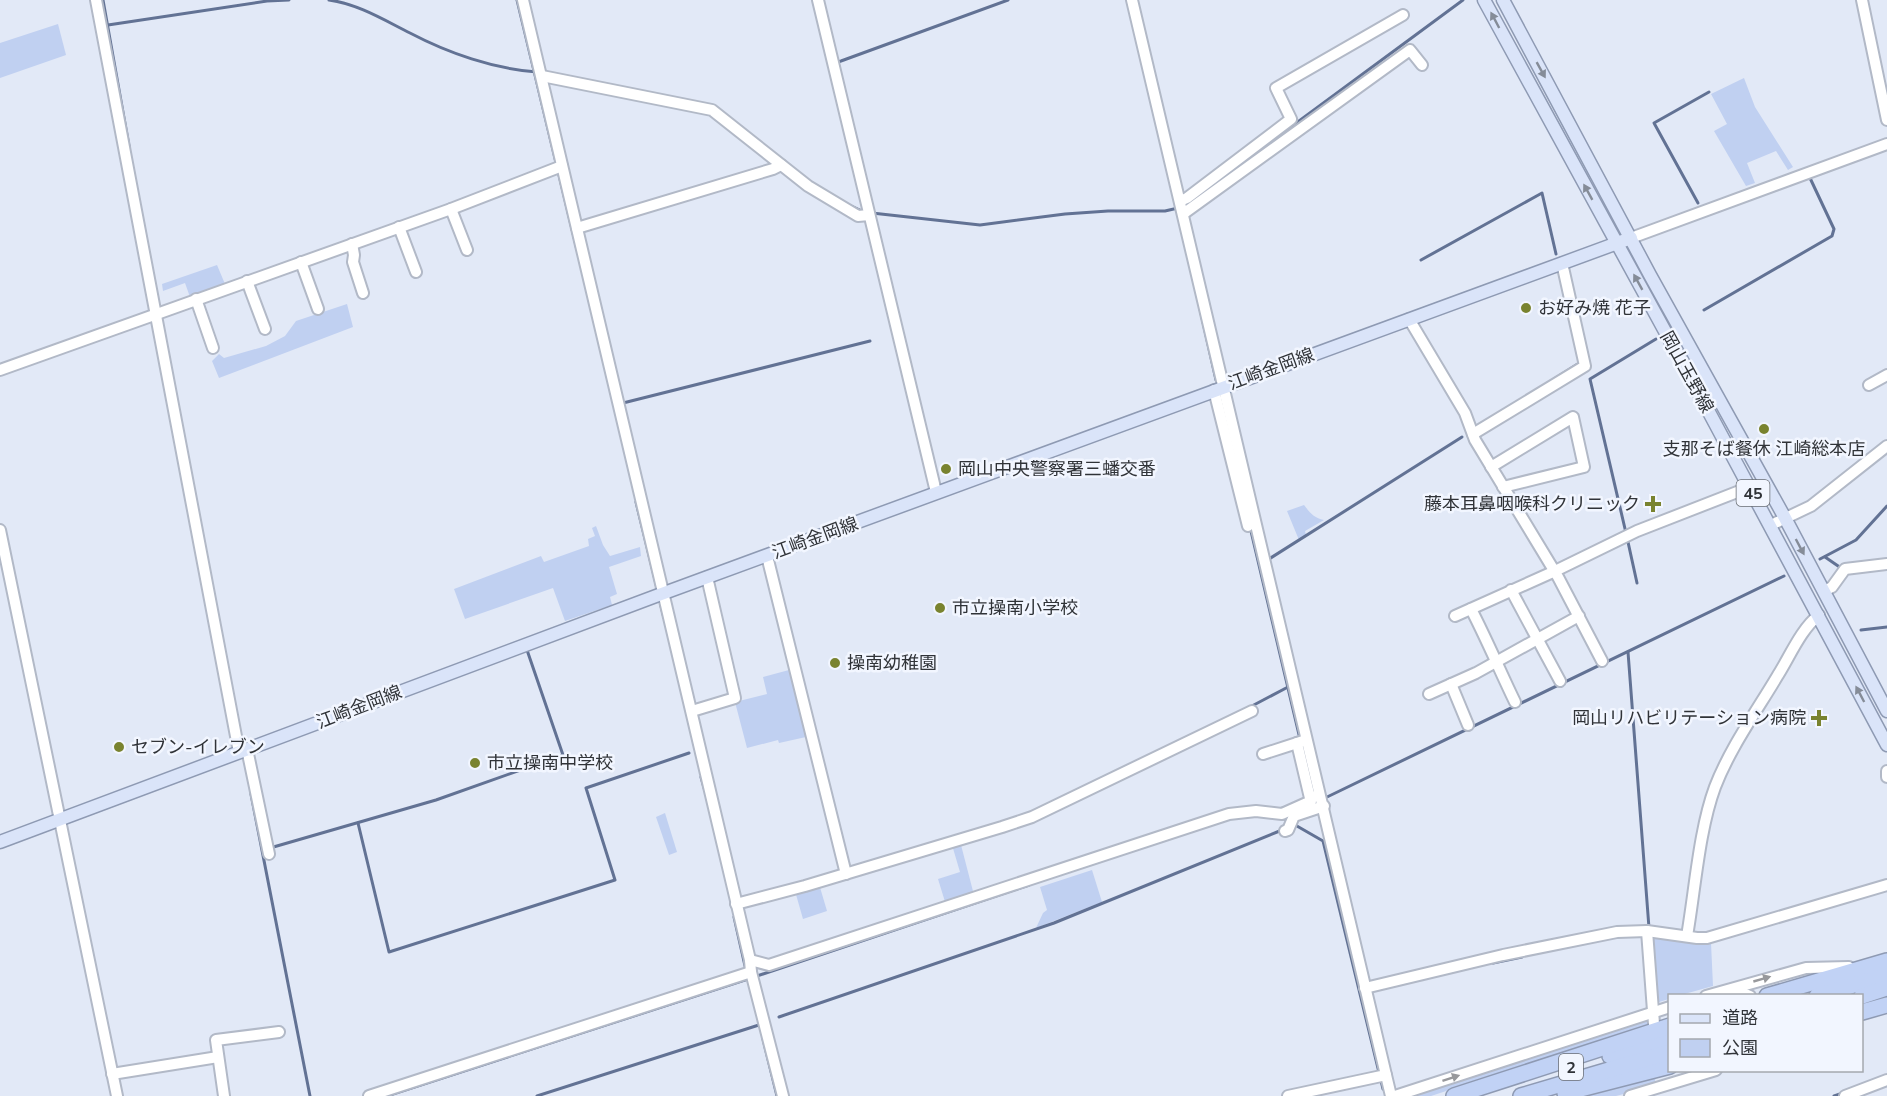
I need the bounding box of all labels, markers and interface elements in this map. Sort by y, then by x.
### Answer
one-way arrow [1490,12,1500,29]
one-way arrow [1536,62,1546,79]
one-way arrow [1583,183,1593,200]
one-way arrow [1633,273,1643,290]
place label: お好み焼 花子 [1538,296,1651,320]
marker: お好み焼 花子 [1519,301,1533,315]
street label: 岡山玉野線 [1655,327,1719,417]
street label: 江崎金岡線 [1225,342,1317,396]
marker: 支那そば餐休 江崎総本店 [1757,422,1771,436]
place label: 支那そば餐休 江崎総本店 [1663,437,1865,461]
place label: 岡山中央警察署三蟠交番 [958,457,1156,481]
marker: 岡山中央警察署三蟠交番 [939,462,953,476]
road number: 45 [1736,480,1770,506]
place label: 藤本耳鼻咽喉科クリニック [1424,492,1640,516]
marker: 藤本耳鼻咽喉科クリニック [1644,495,1662,513]
street label: 江崎金岡線 [769,511,861,565]
one-way arrow [1795,539,1805,556]
place label: 市立操南小学校 [952,596,1078,620]
marker: 市立操南小学校 [933,601,947,615]
place label: 操南幼稚園 [847,651,937,675]
marker: 操南幼稚園 [828,656,842,670]
street label: 江崎金岡線 [313,680,405,734]
one-way arrow [1855,685,1865,702]
place label: 岡山リハビリテーション病院 [1572,706,1806,730]
marker: 岡山リハビリテーション病院 [1810,709,1828,727]
place label: セブン-イレブン [131,735,265,759]
marker: セブン-イレブン [112,740,126,754]
place label: 市立操南中学校 [487,751,613,775]
marker: 市立操南中学校 [468,756,482,770]
one-way arrow [1753,973,1771,983]
legend [1668,994,1863,1072]
text: 道路 [1722,1006,1758,1030]
text: 公園 [1722,1036,1758,1060]
road number: 2 [1559,1054,1583,1080]
one-way arrow [1442,1073,1460,1082]

